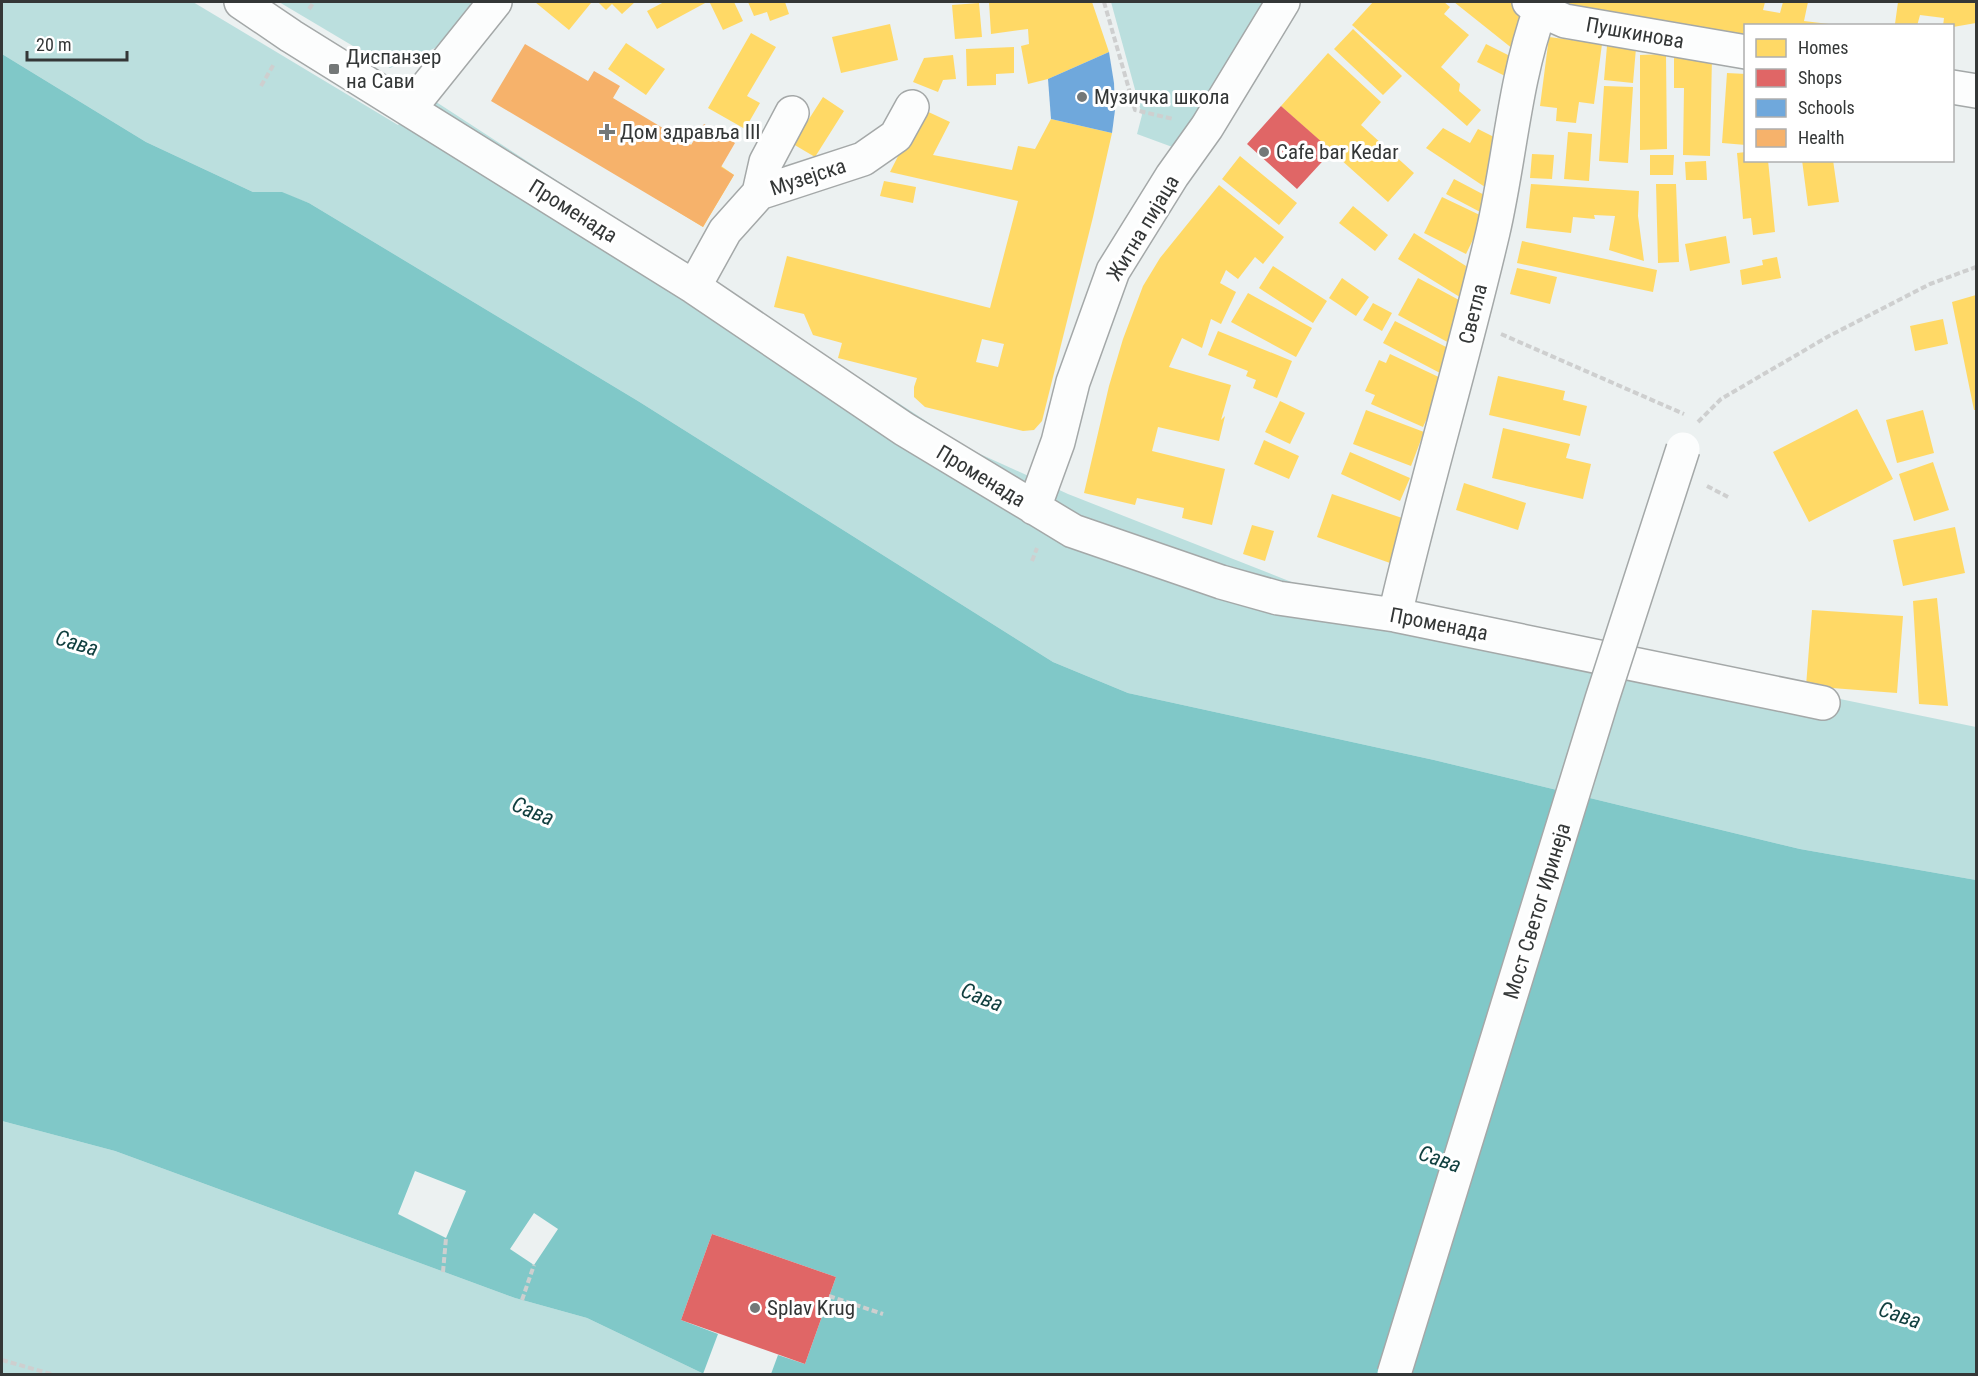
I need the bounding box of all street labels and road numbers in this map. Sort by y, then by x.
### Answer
street label: Пушкинова [1584,13,1686,53]
street label: Музејска [767,153,849,201]
street label: Житна пијаца [1102,171,1184,285]
street label: Променада [524,174,622,248]
street label: Светла [1454,281,1492,347]
street label: Променада [932,440,1030,512]
street label: Променада [1388,603,1490,645]
street label: Мост Светог Иринеја [1499,820,1575,1002]

